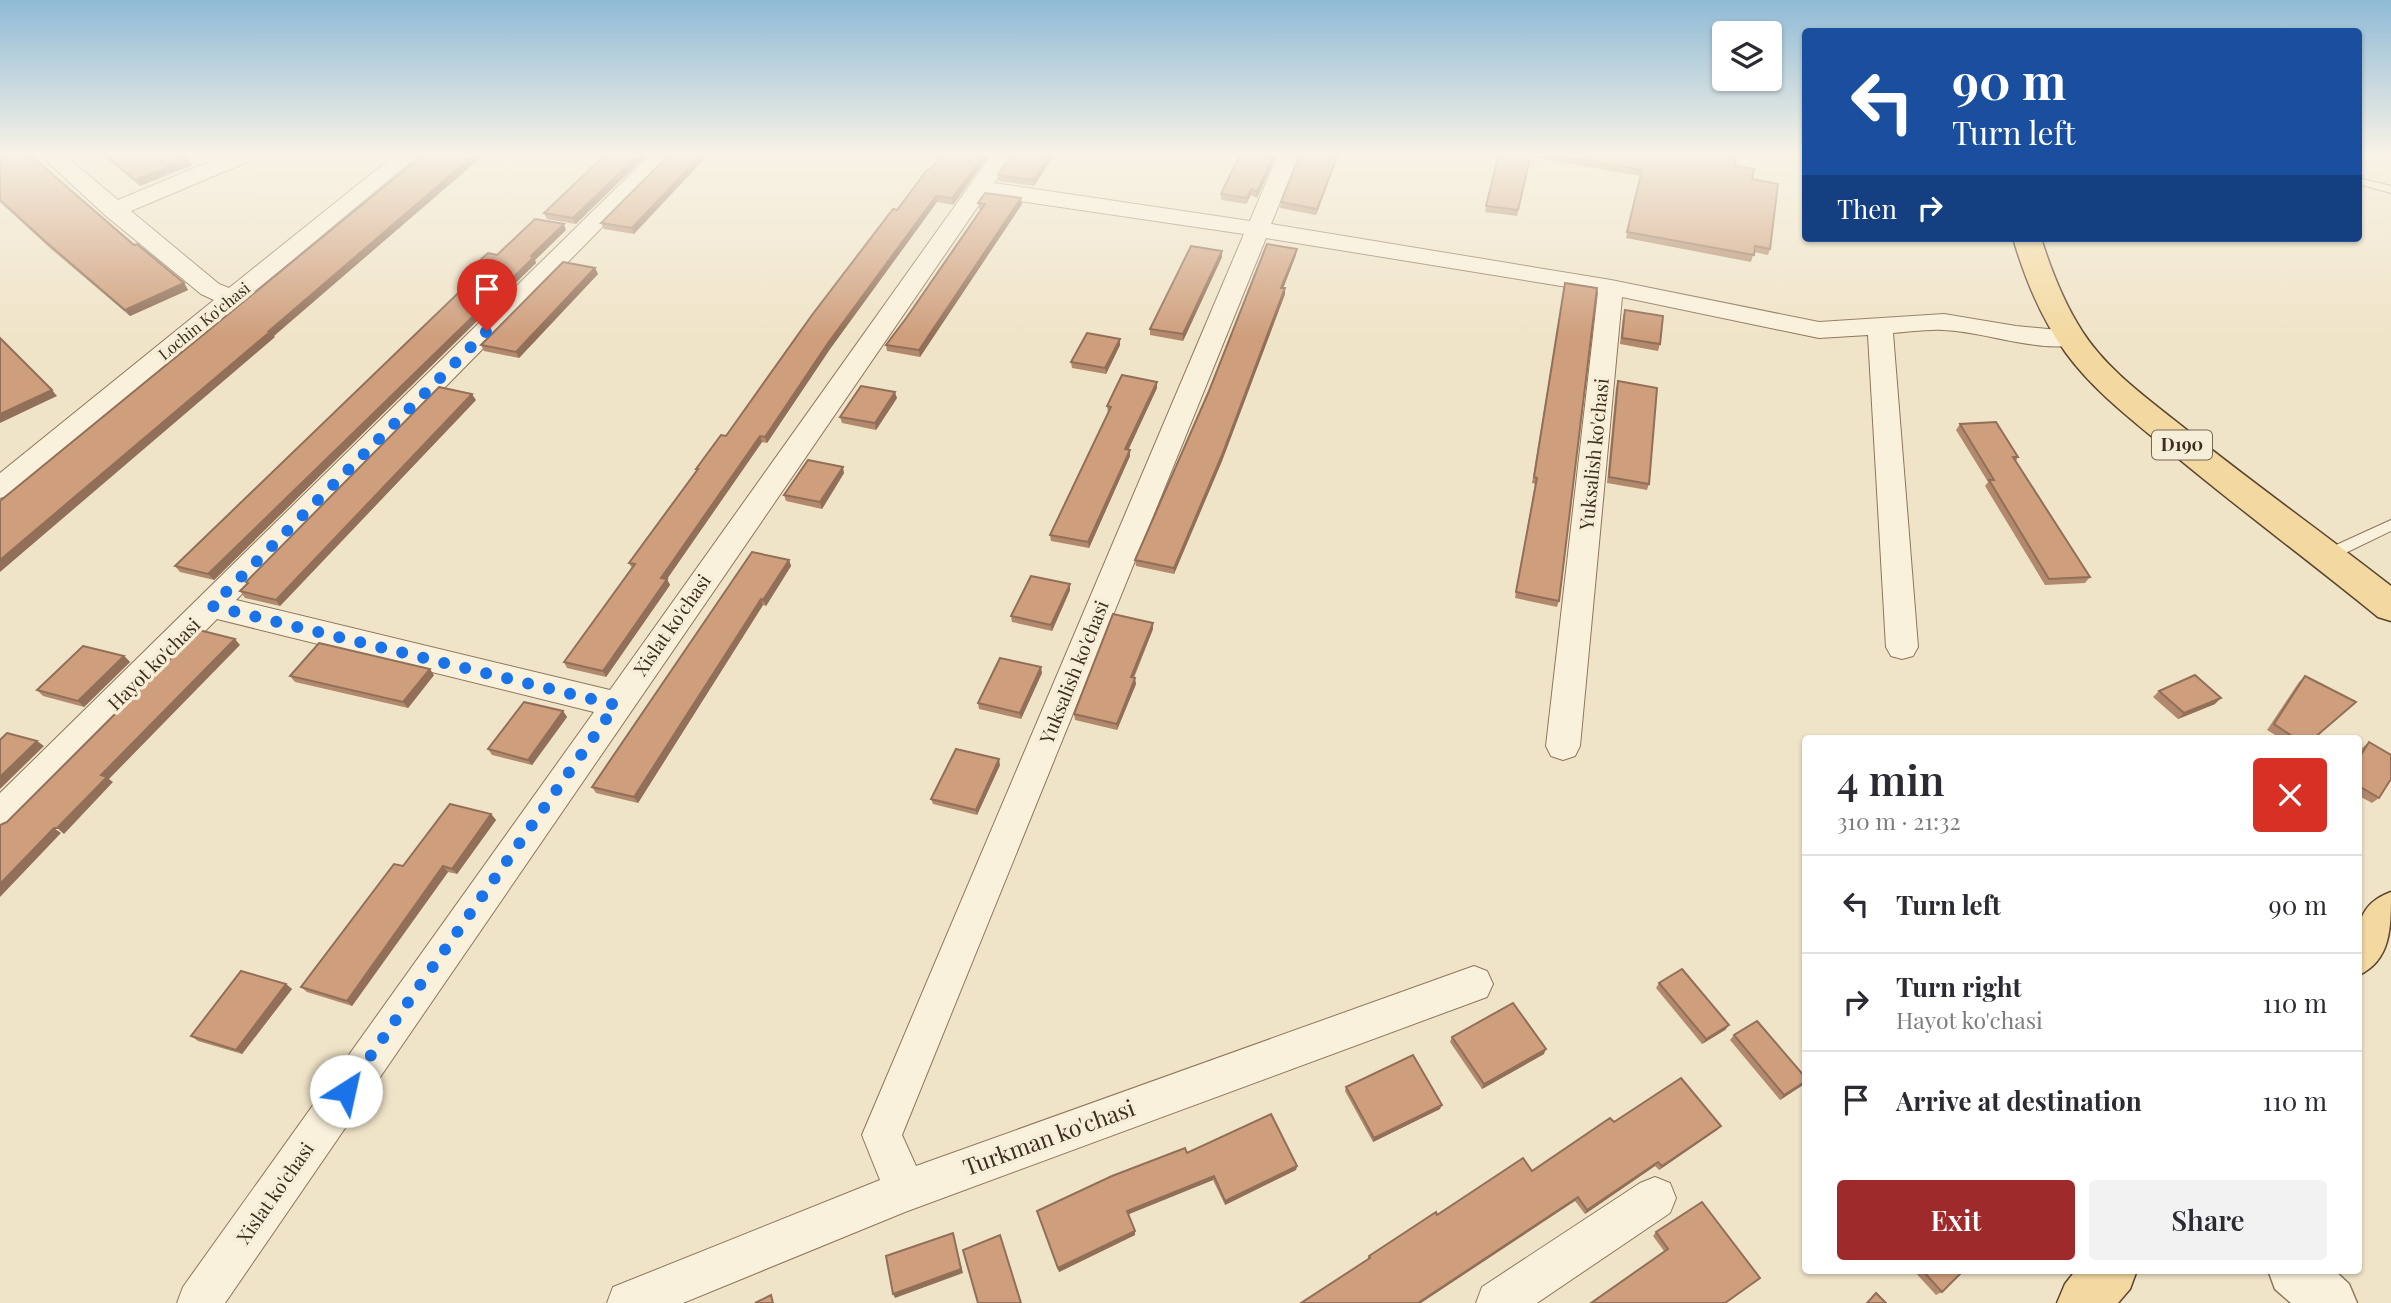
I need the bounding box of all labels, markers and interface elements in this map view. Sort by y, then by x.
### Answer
map controls [1712,21,1782,91]
button: layers [1712,21,1782,91]
text: 90 m [1952,47,2066,112]
icon: left [1837,56,1928,147]
text: Turn left [1952,110,2076,153]
icon: right [1911,189,1949,227]
text: Then [1837,191,1897,226]
pin [457,259,517,331]
icon: arrive [468,270,506,308]
street label: Lochin Ko'chasi [153,277,254,364]
street label: Yuksalish ko'chasi [1572,376,1614,532]
road number: D190 [2152,430,2212,460]
street label: Xislat ko'chasi [626,568,716,681]
street label: Yuksalish ko'chasi [1032,596,1114,748]
street label: Hayot ko'chasi [101,611,206,715]
text: 4 min [1837,751,1945,807]
button: close [2253,758,2327,832]
text: 310 m · 21:32 [1837,805,1960,836]
icon: left [1837,885,1875,923]
text: Turn left [1896,887,2001,922]
text: 90 m [2269,887,2327,922]
text: Turn right [1896,969,2022,1004]
icon: right [1837,983,1875,1021]
text: 110 m [2263,985,2327,1020]
text: Hayot ko'chasi [1896,1004,2043,1035]
position arrow [309,1054,383,1128]
icon: arrive [1837,1081,1875,1119]
text: Arrive at destination [1896,1083,2142,1118]
text: 110 m [2263,1083,2327,1118]
street label: Turkman ko'chasi [958,1091,1139,1182]
street label: Xislat ko'chasi [229,1136,319,1249]
button: Exit [1837,1180,2075,1260]
button: Share [2089,1180,2327,1260]

